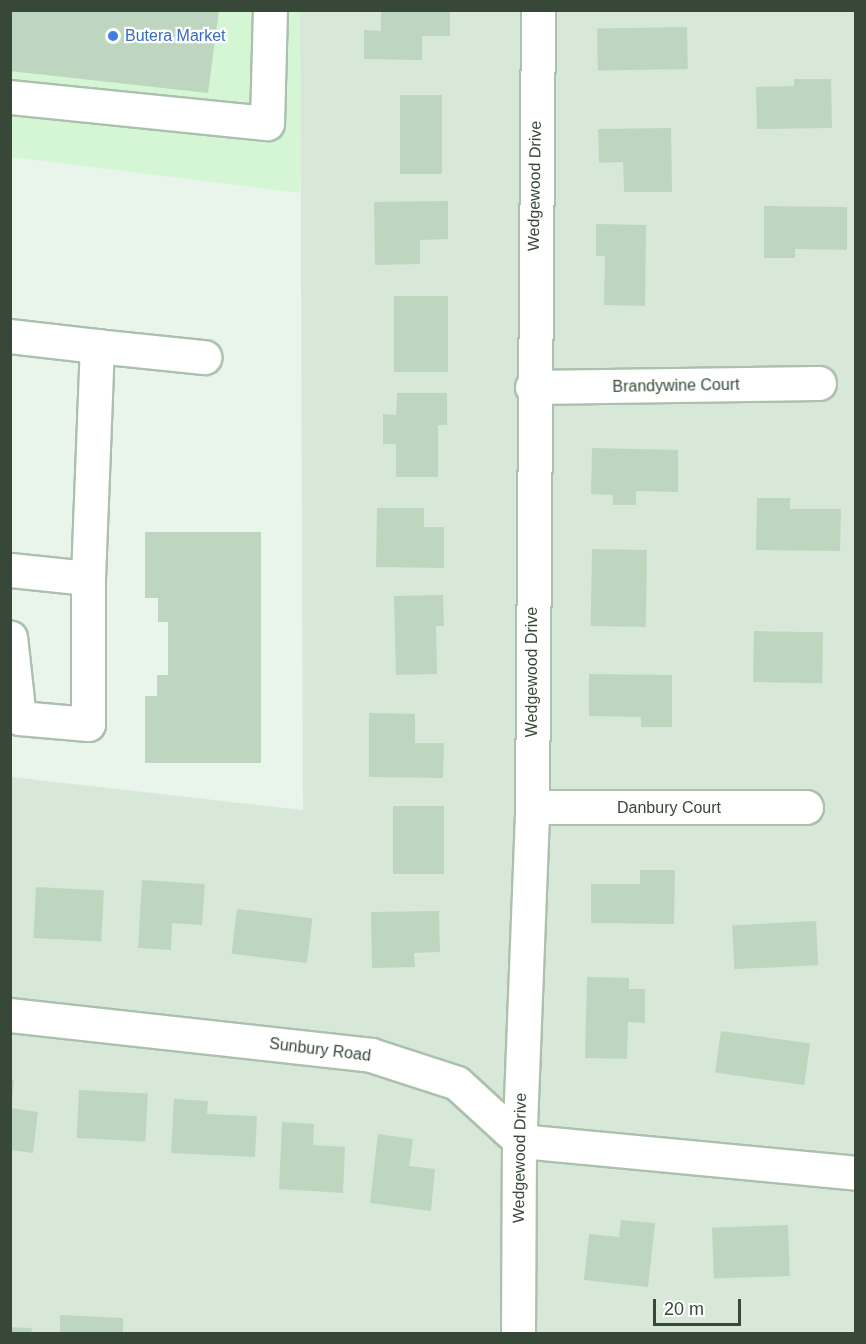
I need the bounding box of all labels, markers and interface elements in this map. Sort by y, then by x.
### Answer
place label: Butera Market [125,26,225,46]
marker: Butera Market [106,29,120,43]
street label: Wedgewood Drive [524,121,546,251]
street label: Brandywine Court [612,375,740,397]
street label: Wedgewood Drive [522,607,542,737]
street label: Danbury Court [617,798,721,818]
street label: Sunbury Road [268,1034,372,1066]
street label: Wedgewood Drive [509,1093,531,1223]
scale bar [656,1287,744,1325]
text: 20 m [664,1299,704,1319]

